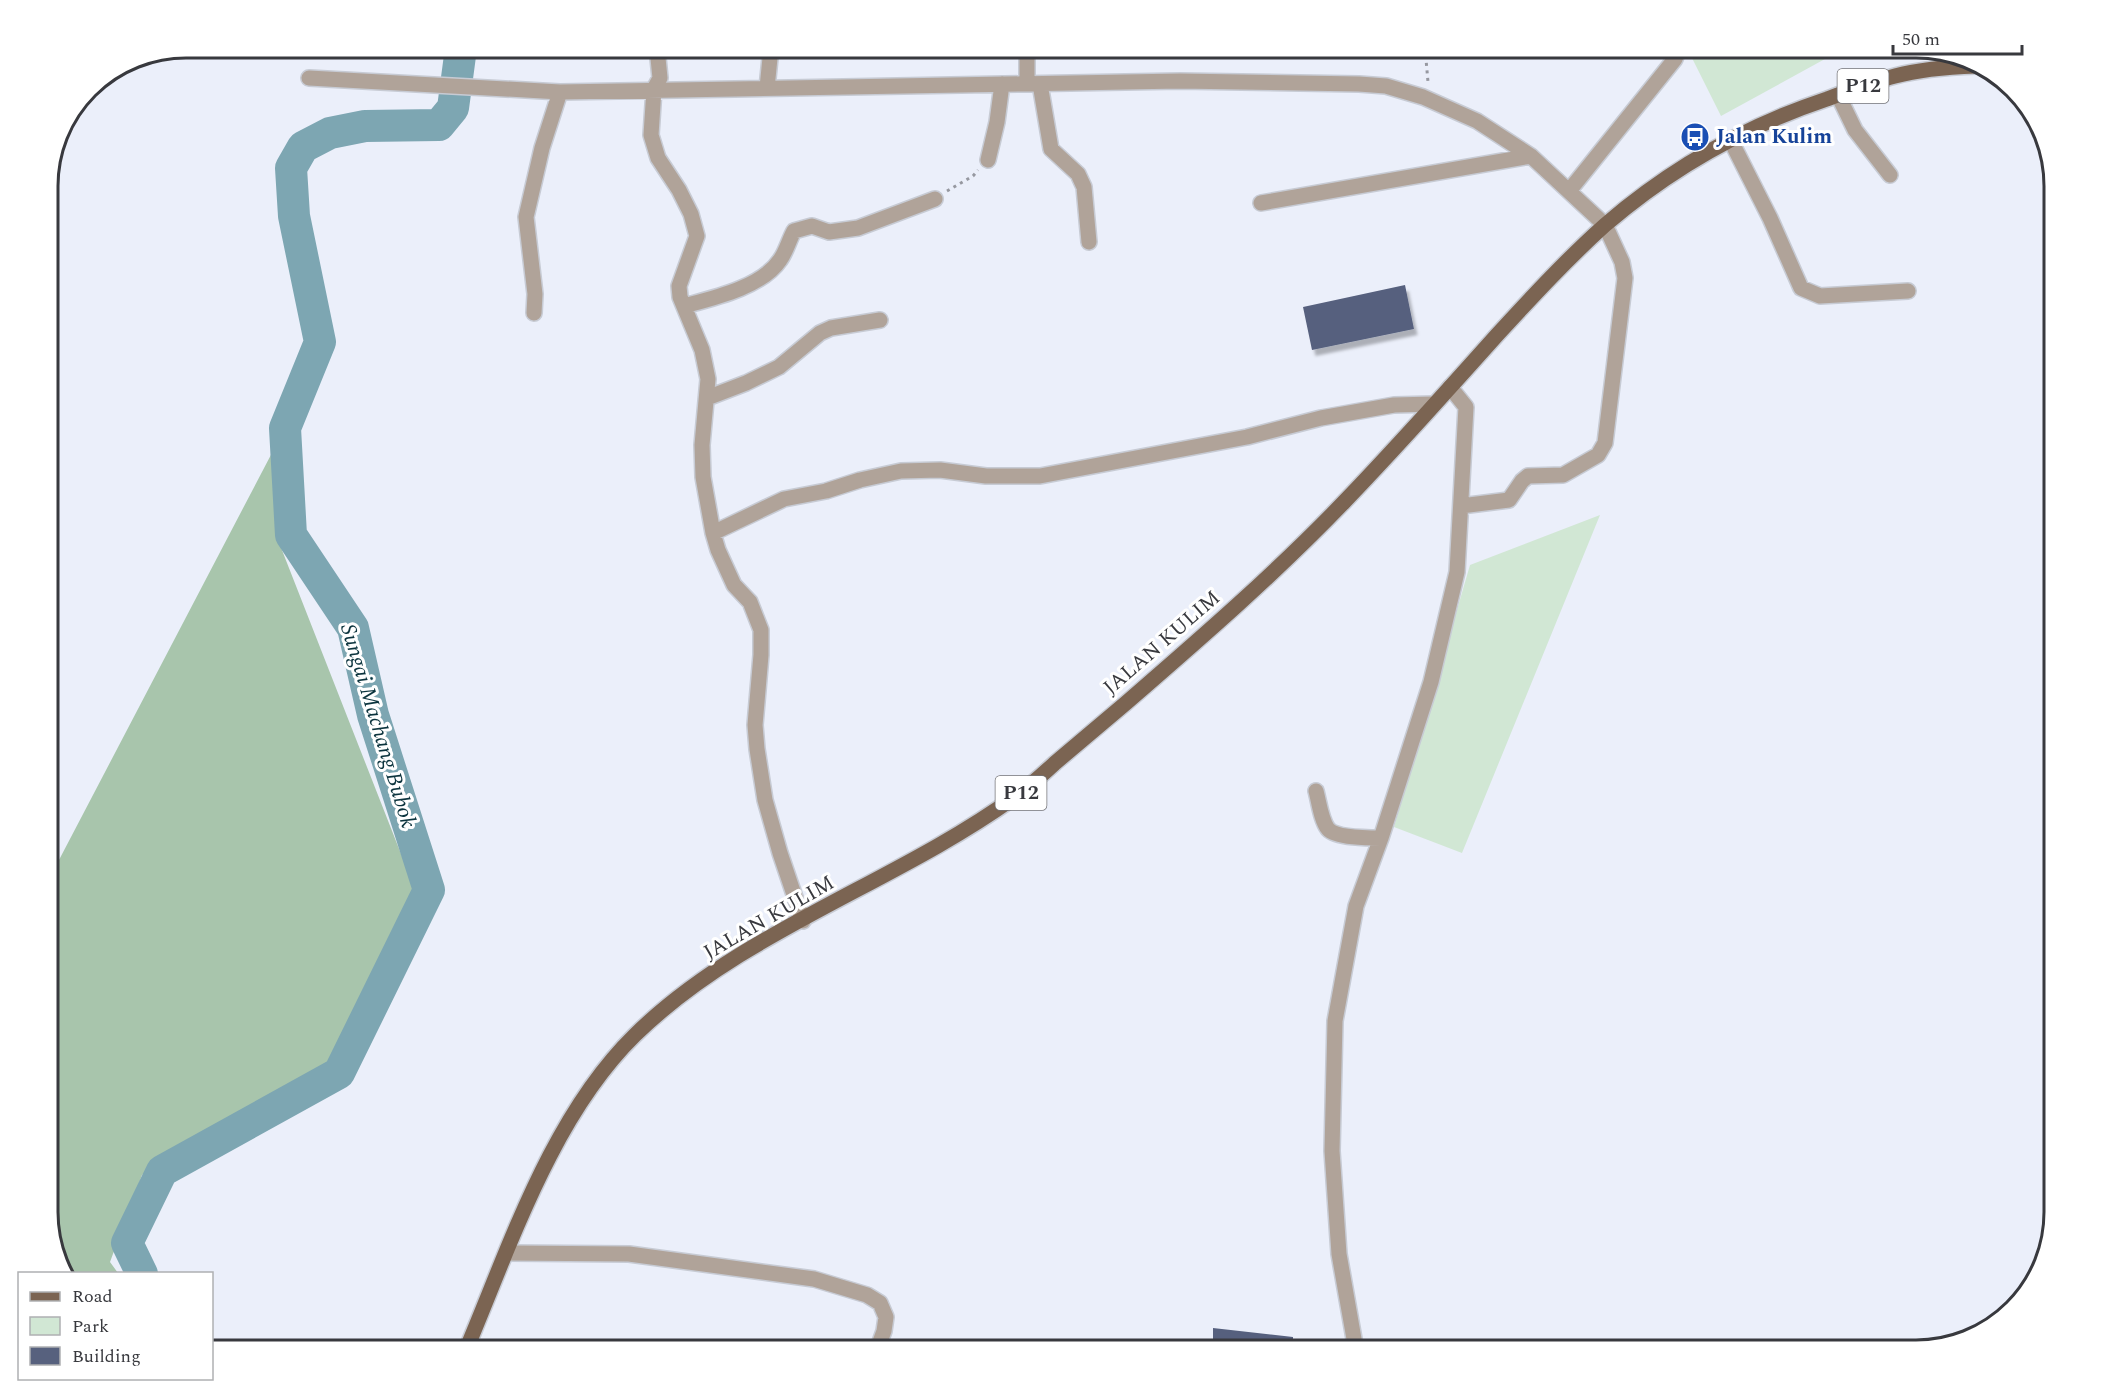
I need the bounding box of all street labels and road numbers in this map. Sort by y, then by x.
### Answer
road number: P12 [1838,69,1888,103]
street label: JALAN KULIM [1096,583,1228,703]
road number: P12 [996,776,1046,810]
street label: JALAN KULIM [698,867,840,969]

